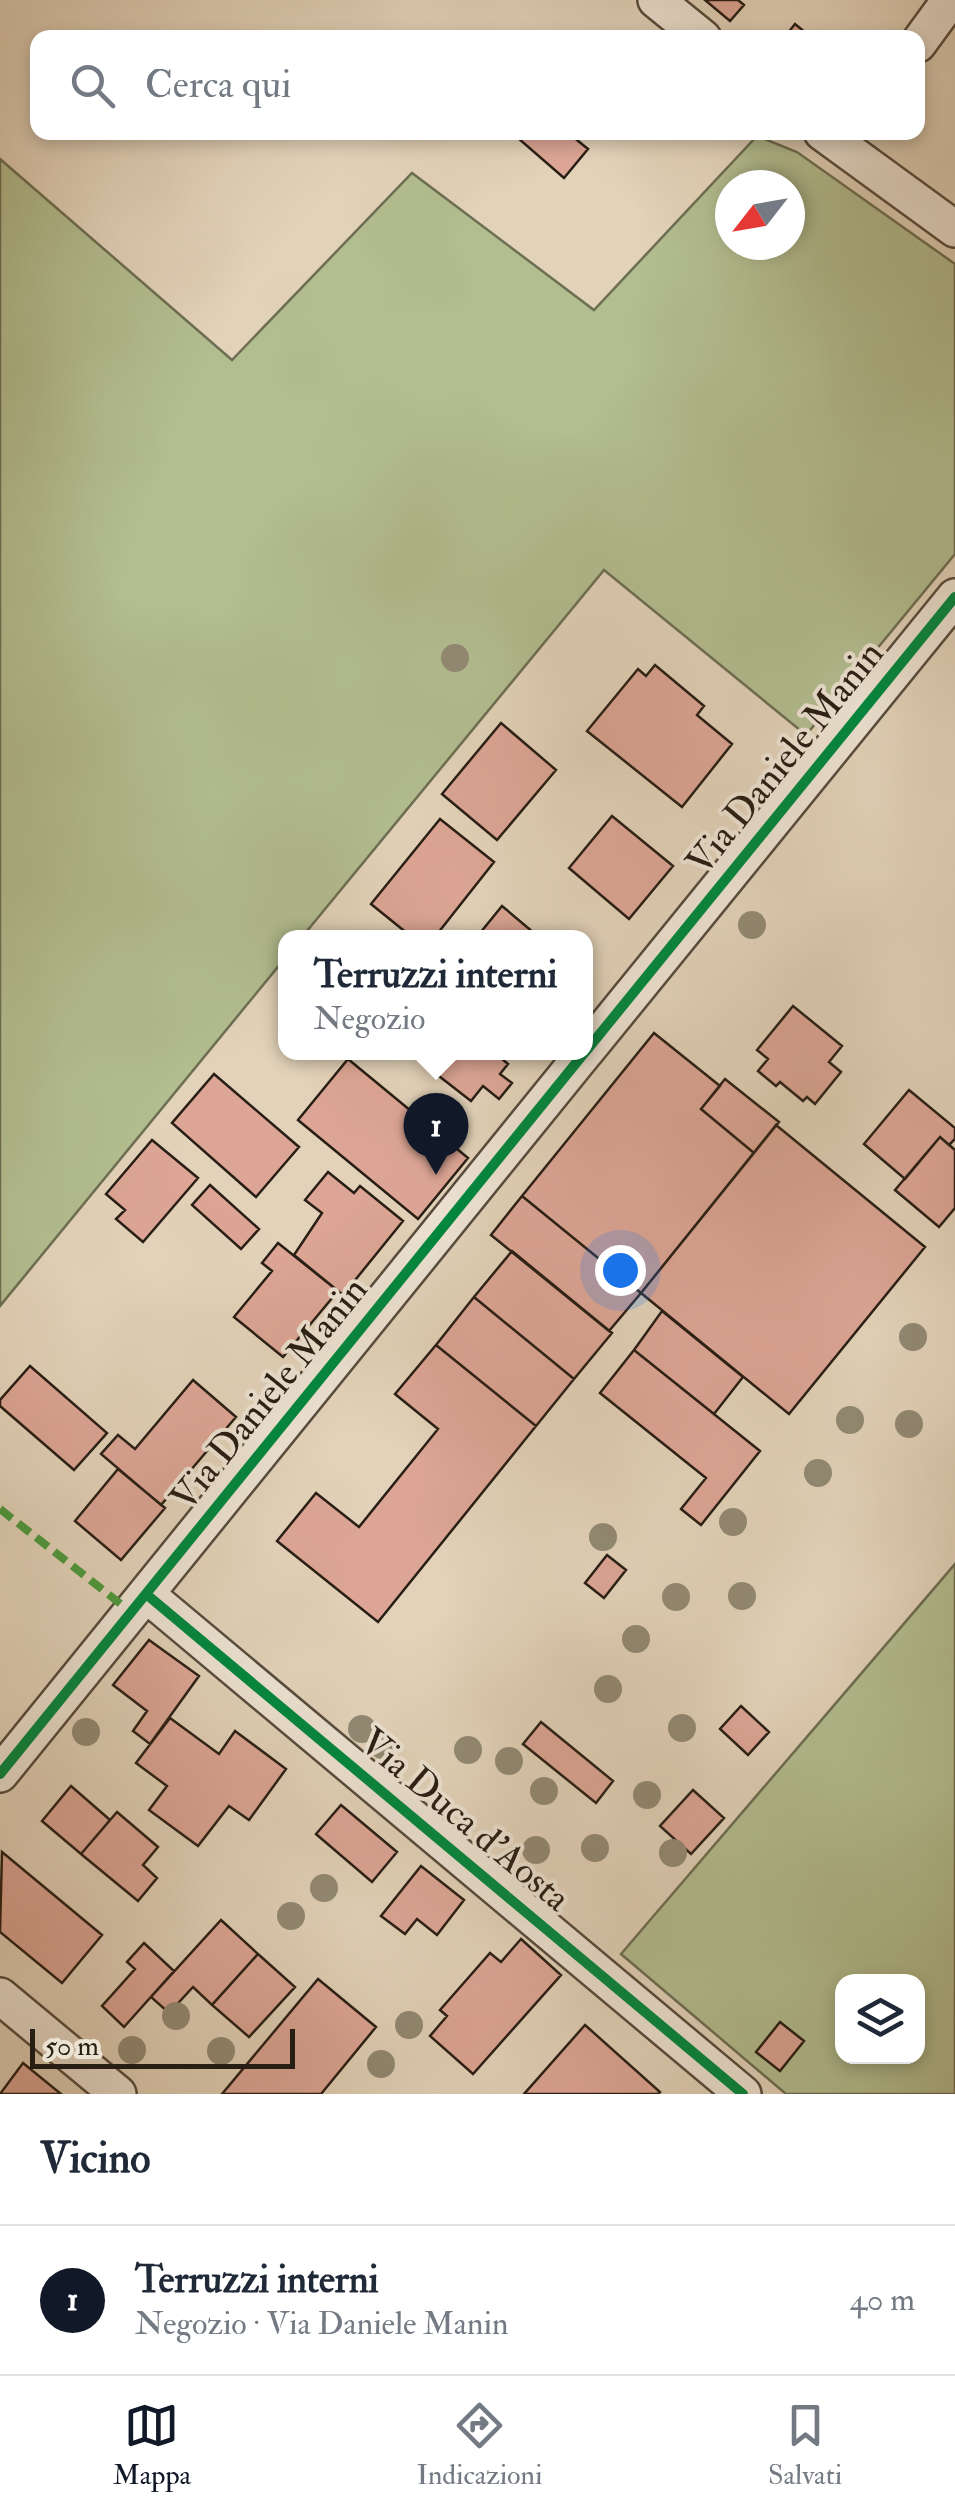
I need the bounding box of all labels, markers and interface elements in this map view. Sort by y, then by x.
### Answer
search box [30,30,925,140]
icon: search [65,58,120,113]
text: Cerca qui [145,61,291,109]
north arrow [715,170,805,260]
street label: Via Daniele Manin [676,631,894,885]
popup [278,930,593,1060]
text: Terruzzi interni [314,951,557,999]
text: Negozio [314,999,425,1039]
pin: 1 [404,1092,468,1175]
your location [595,1245,646,1296]
street label: Via Daniele Manin [160,1267,378,1521]
street label: Via Duca d'Aosta [350,1718,580,1922]
map controls [835,1974,925,2064]
button: layers [835,1974,925,2064]
scale bar [30,2024,295,2068]
text: 50 m [45,2029,99,2064]
text: Vicino [40,2133,150,2185]
text: Terruzzi interni [135,2256,379,2304]
text: 1 [67,2280,78,2320]
text: 40 m [850,2280,915,2320]
text: Negozio · Via Daniele Manin [135,2304,509,2344]
tab: Mappa [113,2398,191,2493]
tab: Indicazioni [417,2398,542,2493]
tab: Salvati [768,2398,842,2493]

